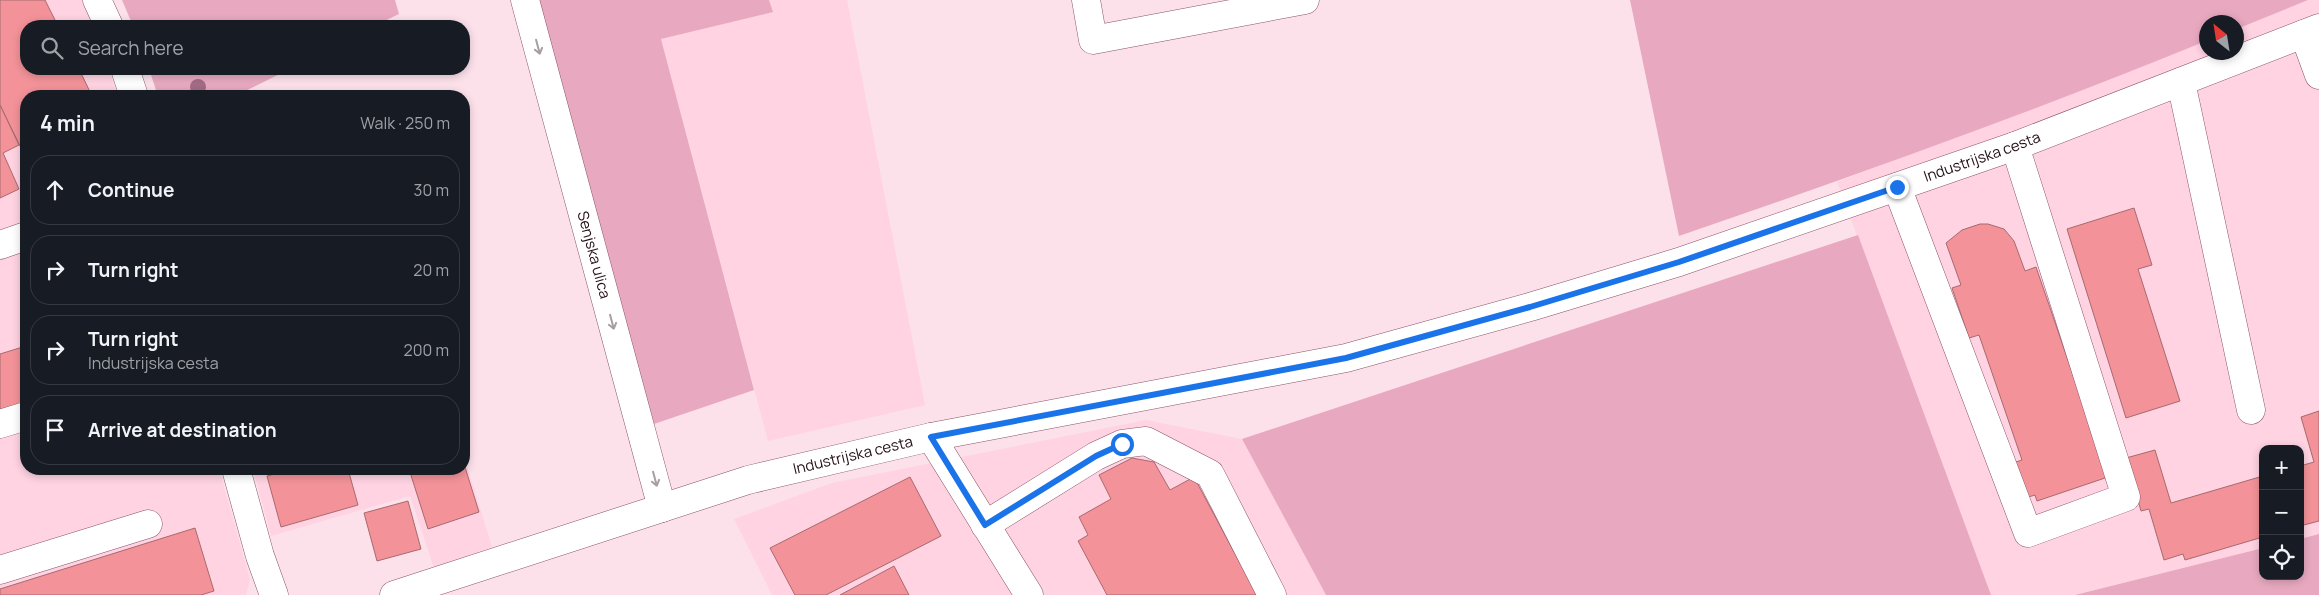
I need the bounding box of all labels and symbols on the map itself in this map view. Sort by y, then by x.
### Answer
north arrow [2199,15,2244,60]
one-way arrow [534,39,543,55]
street label: Industrijska cesta [1921,126,2043,187]
route end [1886,176,1909,199]
street label: Senjska ulica [572,209,616,301]
one-way arrow [608,314,618,330]
street label: Industrijska cesta [791,431,915,479]
route start [1111,433,1134,456]
one-way arrow [650,471,660,487]

